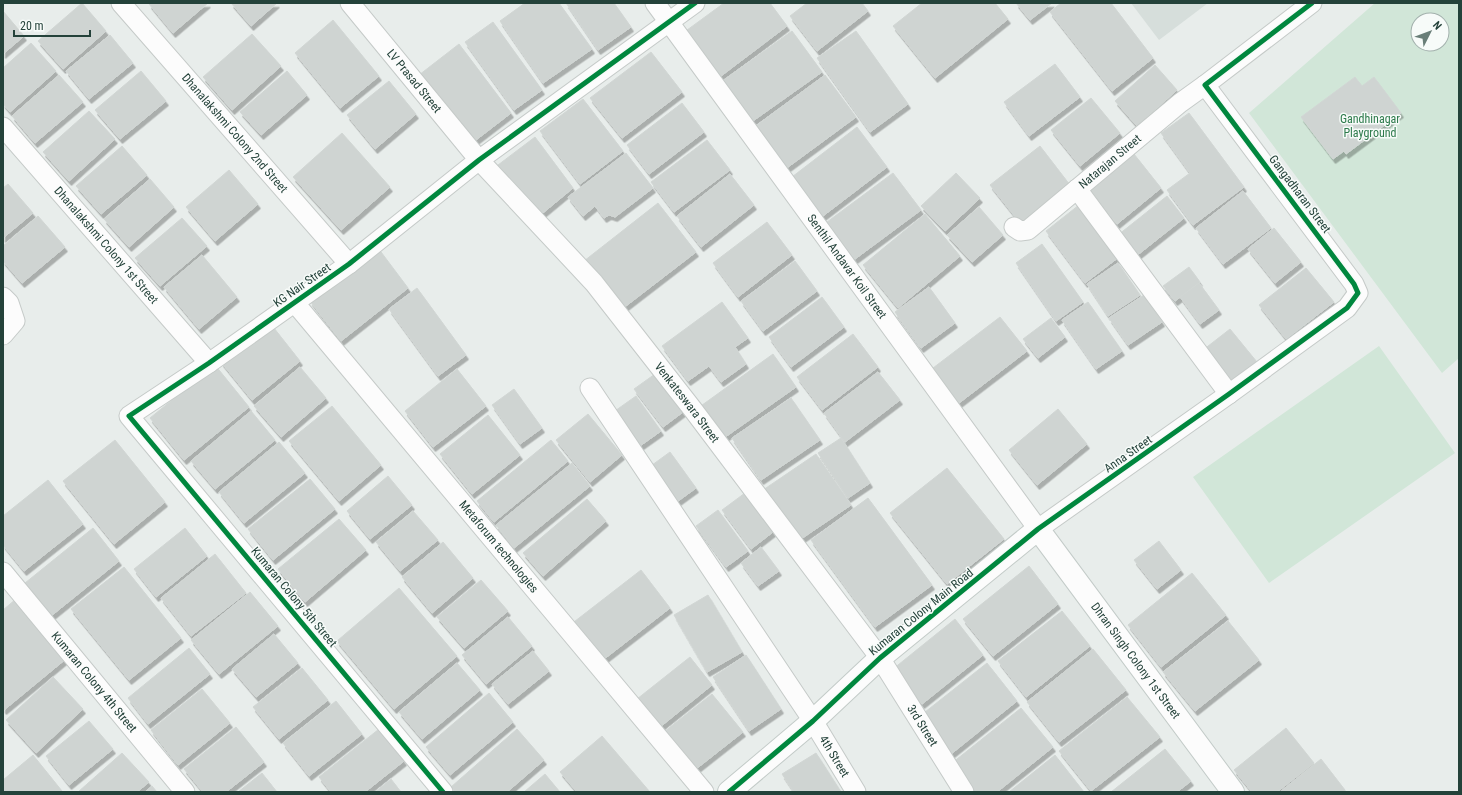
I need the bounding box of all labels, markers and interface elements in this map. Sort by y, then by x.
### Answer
scale bar [14,12,90,38]
north arrow [1410,12,1450,52]
text: 20 m [20,19,44,33]
text: N [1430,19,1444,33]
street label: LV Prasad Street [384,46,445,116]
street label: Dhanalakshmi Colony 2nd Street [179,71,291,196]
park label: Gandhinagar Playground [1340,112,1400,140]
street label: Natarajan Street [1076,131,1144,192]
street label: Gangadharan Street [1266,152,1334,236]
street label: Dhanalakshmi Colony 1st Street [51,184,161,307]
street label: Senthil Andavar Koil Street [804,212,890,322]
street label: KG Nair Street [271,260,334,310]
street label: Venkateswara Street [652,360,723,446]
street label: Anna Street [1101,432,1155,476]
street label: Metaforum technologies [456,498,541,596]
street label: Kumaran Colony 5th Street [248,544,340,650]
street label: Kumaran Colony Main Road [866,566,976,658]
street label: Dhran Singh Colony 1st Street [1088,600,1184,722]
street label: Kumaran Colony 4th Street [49,629,140,736]
street label: 3rd Street [904,702,941,749]
street label: 4th Street [816,733,853,780]

